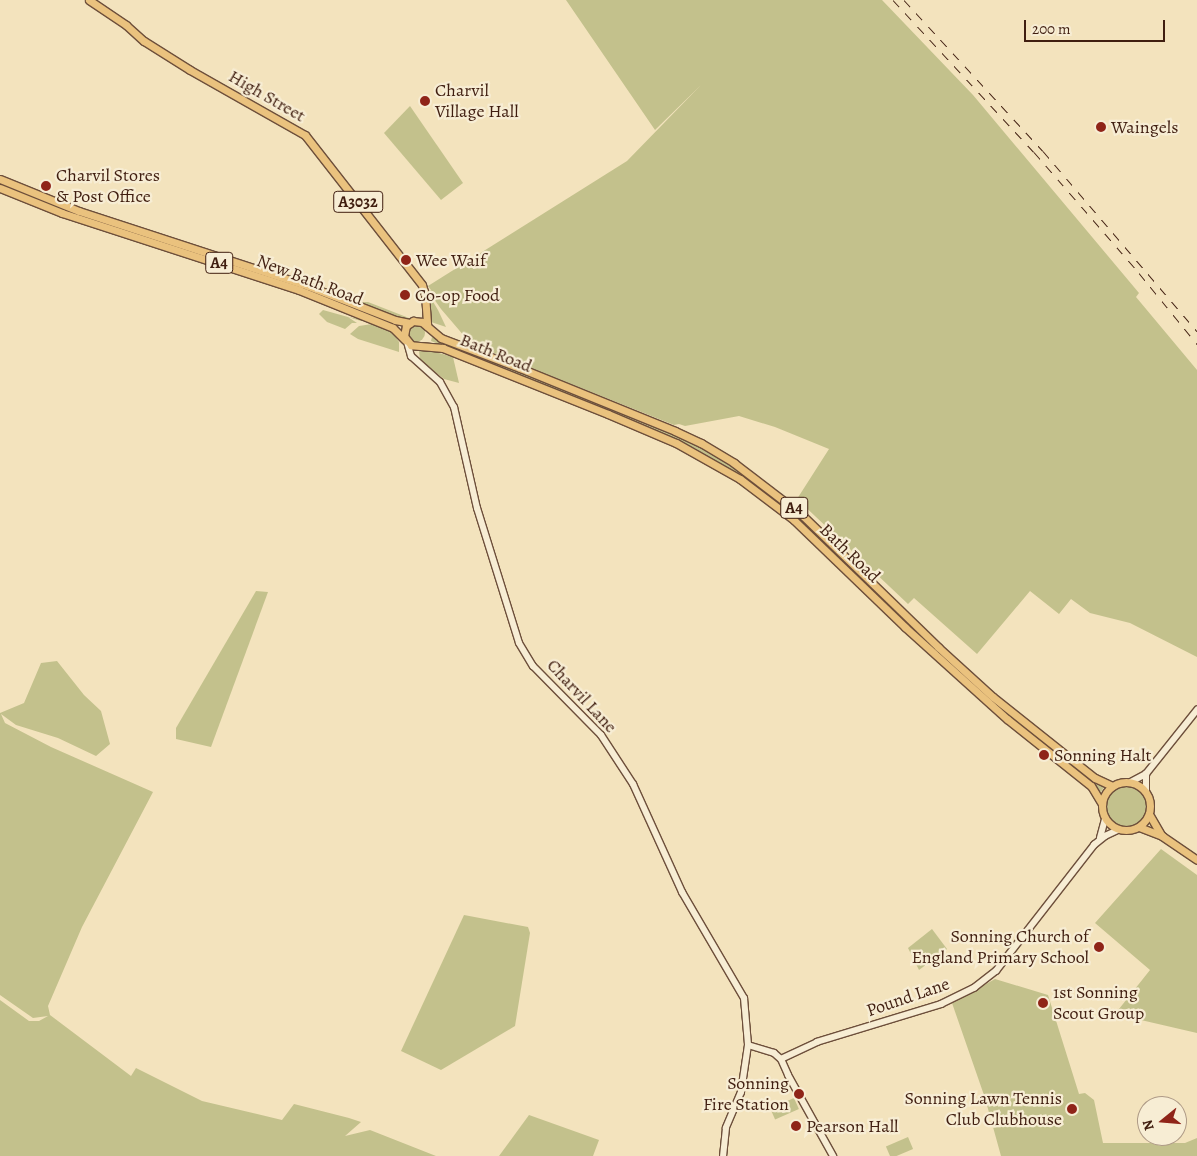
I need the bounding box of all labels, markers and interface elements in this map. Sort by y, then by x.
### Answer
scale bar [1027,10,1168,42]
text: 200 m [1032,19,1071,39]
street label: High Street [225,65,309,127]
place label: Charvil Village Hall [435,80,519,122]
marker: Charvil Village Hall [419,95,431,107]
place label: Waingels [1111,116,1178,138]
marker: Waingels [1095,121,1107,133]
place label: Charvil Stores & Post Office [56,165,160,208]
marker: Charvil Stores & Post Office [40,180,52,192]
road number: A3032 [333,188,383,216]
place label: Wee Waif [416,249,486,271]
road number: A4 [204,250,234,276]
street label: New Bath Road [254,250,366,310]
marker: Wee Waif [400,254,412,266]
place label: Co-op Food [415,284,500,306]
marker: Co-op Food [399,289,411,301]
street label: Bath Road [457,329,535,377]
road number: A4 [779,494,809,522]
street label: Bath Road [815,519,885,587]
street label: Charvil Lane [542,655,622,737]
place label: Sonning Halt [1054,744,1151,766]
marker: Sonning Halt [1038,749,1050,761]
place label: Sonning Church of England Primary School [912,926,1089,969]
marker: Sonning Church of England Primary School [1093,941,1105,953]
street label: Pound Lane [864,973,952,1021]
place label: 1st Sonning Scout Group [1053,982,1144,1024]
marker: 1st Sonning Scout Group [1037,997,1049,1009]
place label: Sonning Fire Station [703,1073,789,1116]
marker: Sonning Fire Station [793,1088,805,1100]
place label: Sonning Lawn Tennis Club Clubhouse [904,1088,1062,1130]
north arrow [1137,1096,1187,1146]
marker: Sonning Lawn Tennis Club Clubhouse [1066,1103,1078,1115]
place label: Pearson Hall [806,1115,898,1137]
text: N [1138,1118,1159,1133]
marker: Pearson Hall [790,1120,802,1132]

